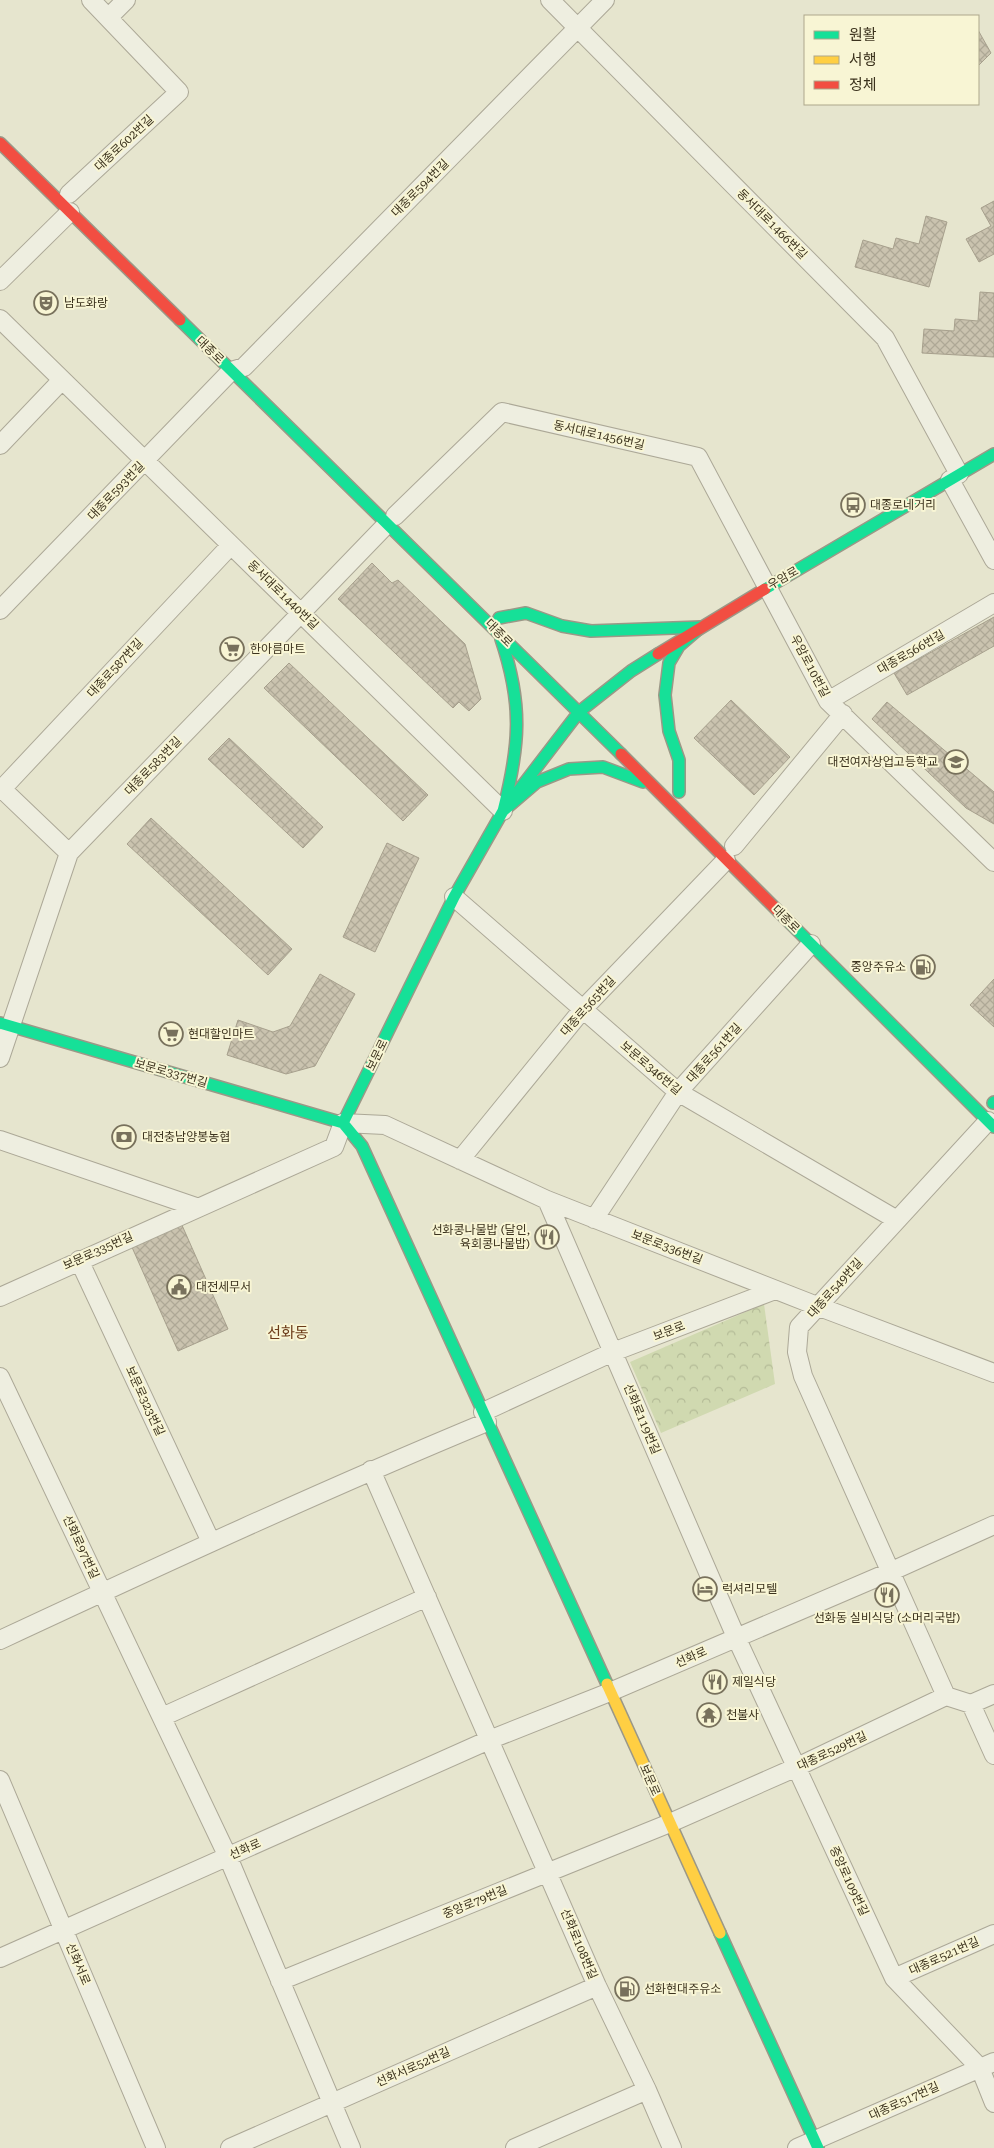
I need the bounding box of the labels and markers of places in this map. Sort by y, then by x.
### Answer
theatre icon: 남도화랑 [33,290,59,316]
place label: 남도화랑 [64,296,108,310]
bus stop icon: 대종로네거리 [840,492,866,518]
place label: 대종로네거리 [870,498,936,512]
supermarket icon: 한아름마트 [219,636,245,662]
place label: 한아름마트 [250,642,305,656]
school or university icon: 대전여자상업고등학교 [943,749,969,775]
place label: 대전여자상업고등학교 [828,755,938,769]
fuel station icon: 중앙주유소 [910,954,936,980]
place label: 중앙주유소 [851,960,906,974]
supermarket icon: 현대할인마트 [158,1021,184,1047]
place label: 현대할인마트 [188,1027,254,1041]
bank icon: 대전충남양봉농협 [111,1124,137,1150]
place label: 대전충남양봉농협 [142,1130,230,1144]
place label: 선화콩나물밥 (달인, 육회콩나물밥) [431,1223,530,1251]
restaurant icon: 선화콩나물밥 (달인, 육회콩나물밥) [534,1224,560,1250]
public building icon: 대전세무서 [166,1274,192,1300]
place label: 대전세무서 [196,1280,251,1294]
hotel icon: 럭셔리모텔 [692,1576,718,1602]
place label: 럭셔리모텔 [722,1582,777,1596]
restaurant icon: 선화동 실비식당 (소머리국밥) [874,1582,900,1608]
place label: 선화동 실비식당 (소머리국밥) [814,1611,960,1625]
restaurant icon: 제일식당 [702,1669,728,1695]
place label: 제일식당 [732,1675,776,1689]
temple icon: 천불사 [696,1702,722,1728]
place label: 천불사 [726,1708,759,1722]
fuel station icon: 선화현대주유소 [614,1976,640,2002]
place label: 선화현대주유소 [644,1982,721,1996]

